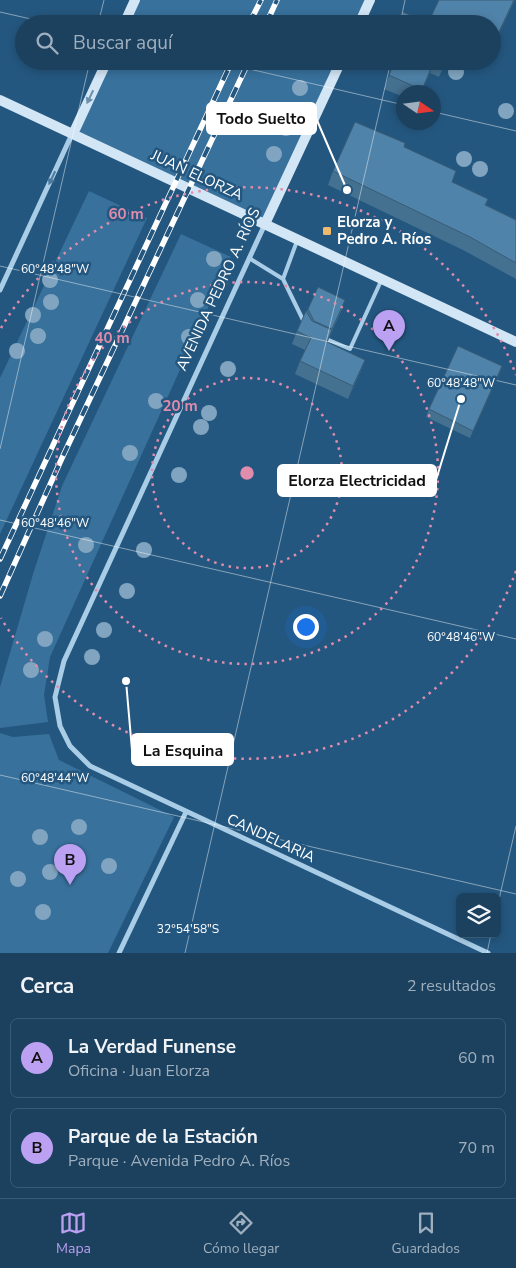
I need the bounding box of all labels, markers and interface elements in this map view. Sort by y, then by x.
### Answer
search box [15,15,501,70]
icon: search [33,29,61,57]
text: Buscar aquí [73,30,172,56]
north arrow [396,85,441,130]
one-way arrow [86,90,94,105]
callout: Todo Suelto [207,103,316,134]
text: Todo Suelto [216,108,306,130]
street label: JUAN ELORZA [147,145,246,205]
one-way arrow [48,171,56,185]
text: 60 m [108,204,144,224]
street label: AVENIDA PEDRO A. RÍOS [171,204,265,374]
place label: Elorza y Pedro A. Ríos [337,212,431,249]
marker: Elorza y Pedro A. Ríos [321,225,333,237]
text: 60°48'48"W [21,261,89,277]
pin: A [373,310,405,351]
text: 40 m [94,328,130,348]
text: 60°48'48"W [427,375,495,391]
text: 20 m [162,396,198,416]
centre of rings [238,464,256,482]
callout: Elorza Electricidad [278,465,436,496]
text: Elorza Electricidad [288,470,426,492]
text: 60°48'46"W [21,515,89,531]
your location [293,614,319,640]
text: 60°48'46"W [427,629,495,645]
callout: La Esquina [132,734,233,765]
text: La Esquina [143,740,223,762]
text: 60°48'44"W [21,770,89,786]
street label: CANDELARIA [224,809,318,867]
pin: B [54,844,86,885]
map controls [456,893,501,938]
button: layers [456,893,501,938]
text: 32°54'58"S [157,921,219,937]
text: Cerca [20,972,74,1000]
text: 2 resultados [407,975,496,997]
text: La Verdad Funense [68,1034,236,1060]
text: A [31,1047,43,1069]
text: 60 m [458,1047,495,1069]
text: Oficina · Juan Elorza [68,1060,210,1082]
text: Parque de la Estación [68,1124,258,1150]
text: B [31,1137,43,1159]
text: 70 m [458,1137,495,1159]
text: Parque · Avenida Pedro A. Ríos [68,1150,290,1172]
tab: Mapa [56,1209,91,1258]
tab: Cómo llegar [203,1209,279,1258]
tab: Guardados [391,1209,460,1258]

